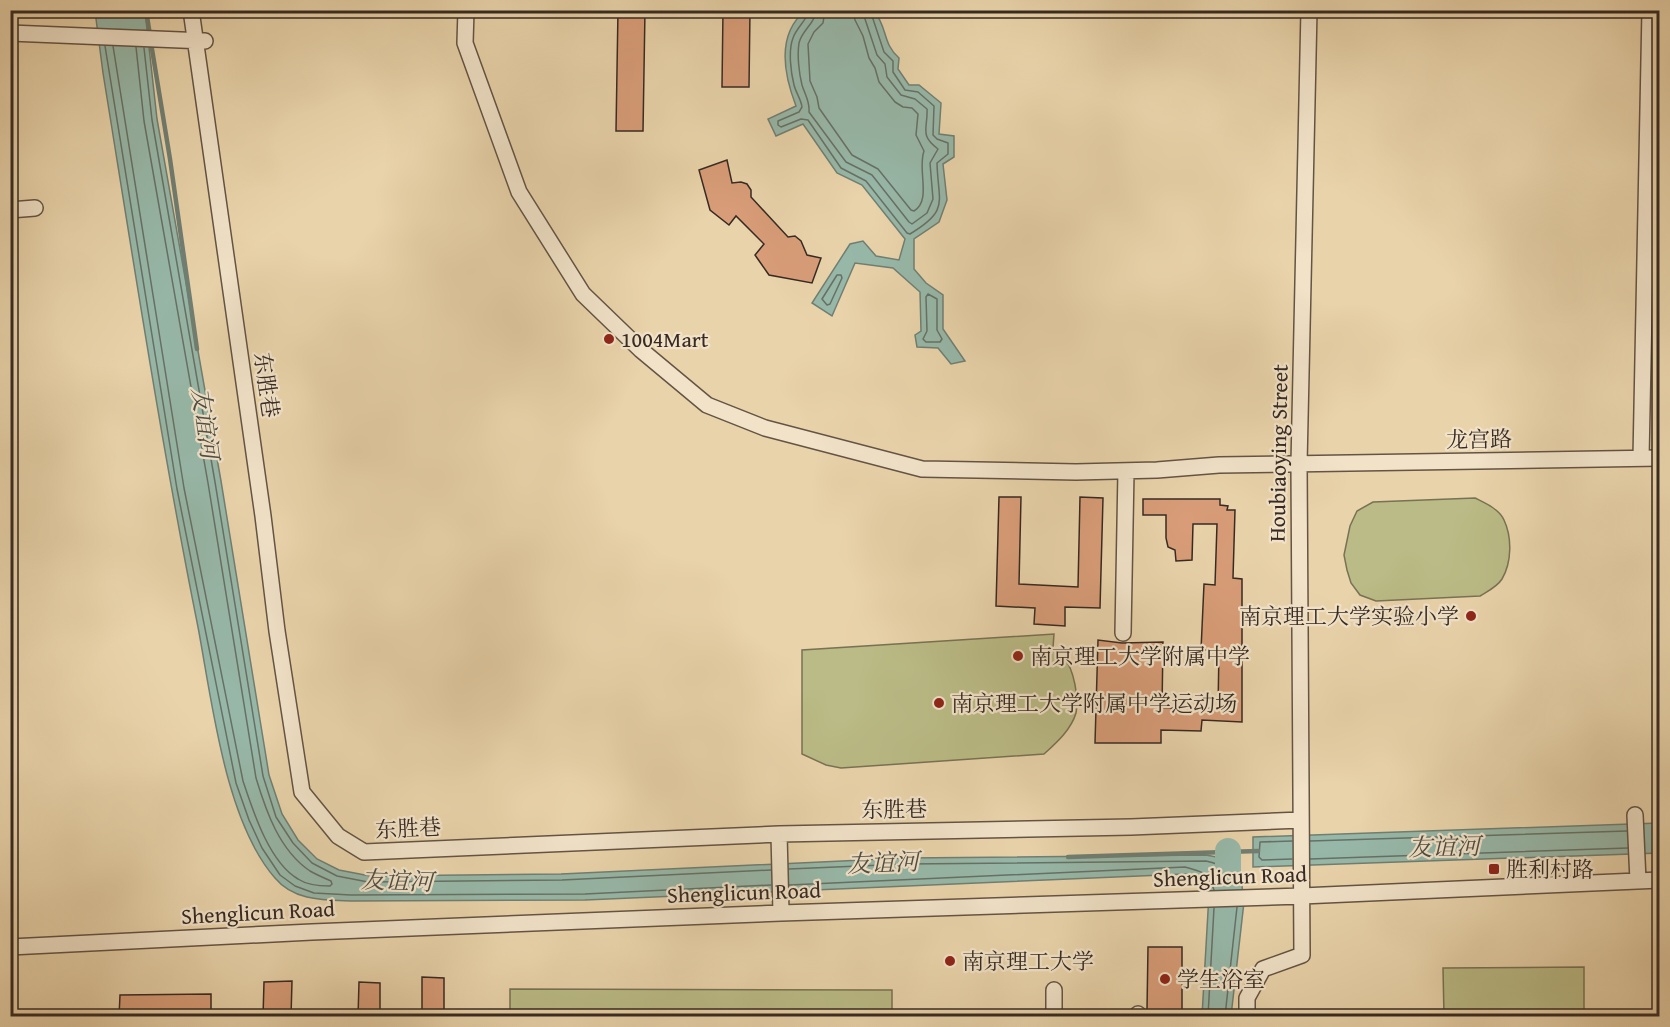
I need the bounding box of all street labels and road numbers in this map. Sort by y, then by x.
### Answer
street label: 东胜巷 [247,350,287,420]
street label: Houbiaoying Street [1260,364,1296,542]
street label: 龙宫路 [1446,422,1512,456]
street label: 东胜巷 [861,792,927,826]
street label: 东胜巷 [374,810,442,846]
street label: Shenglicun Road [1153,857,1308,895]
street label: Shenglicun Road [667,873,822,911]
street label: Shenglicun Road [180,892,336,932]

